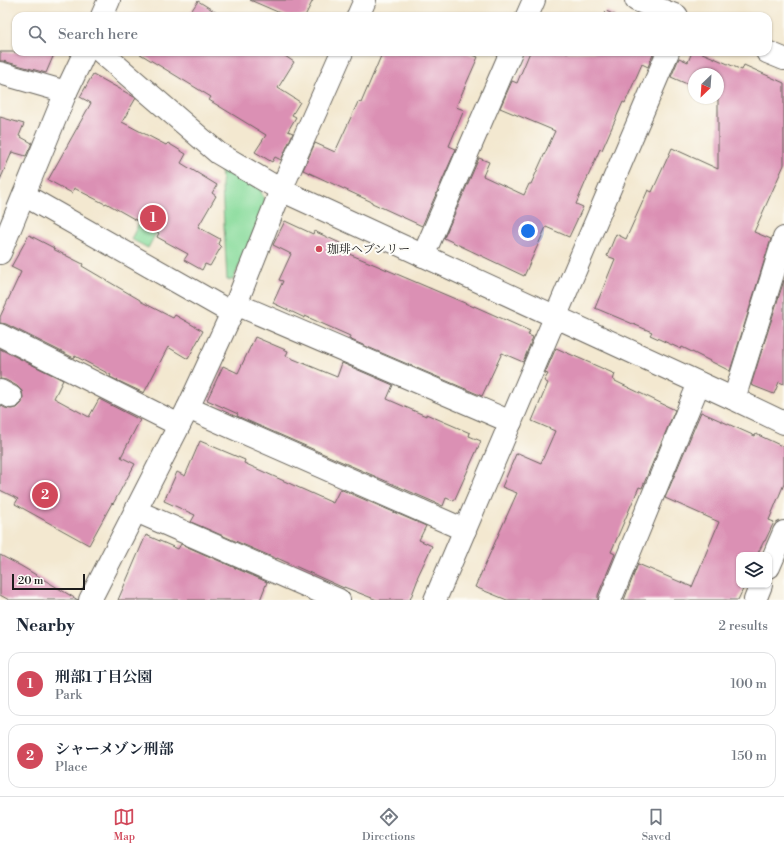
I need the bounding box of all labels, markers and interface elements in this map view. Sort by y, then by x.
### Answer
search box [12,12,772,56]
icon: search [26,23,48,45]
text: Search here [58,25,138,44]
north arrow [688,68,724,104]
pin: 1 [140,203,166,233]
your location [518,221,538,241]
place label: 珈琲ヘブンリー [327,242,410,257]
marker: 珈琲ヘブンリー [314,244,324,254]
pin: 2 [32,480,58,510]
map controls [736,552,772,588]
button: layers [736,552,772,588]
scale bar [12,572,85,591]
text: 20 m [18,574,43,588]
text: Nearby [16,615,75,637]
text: 2 results [719,618,768,634]
text: 刑部1丁目公園 [55,668,152,687]
text: 1 [27,676,33,692]
text: 100 m [731,676,767,692]
text: Park [55,687,82,703]
text: シャーメゾン刑部 [55,740,174,759]
text: 2 [26,748,34,764]
text: 150 m [732,748,767,764]
text: Place [55,759,87,775]
tab: Map [113,806,135,844]
tab: Directions [362,806,415,844]
tab: Saved [642,806,671,844]

